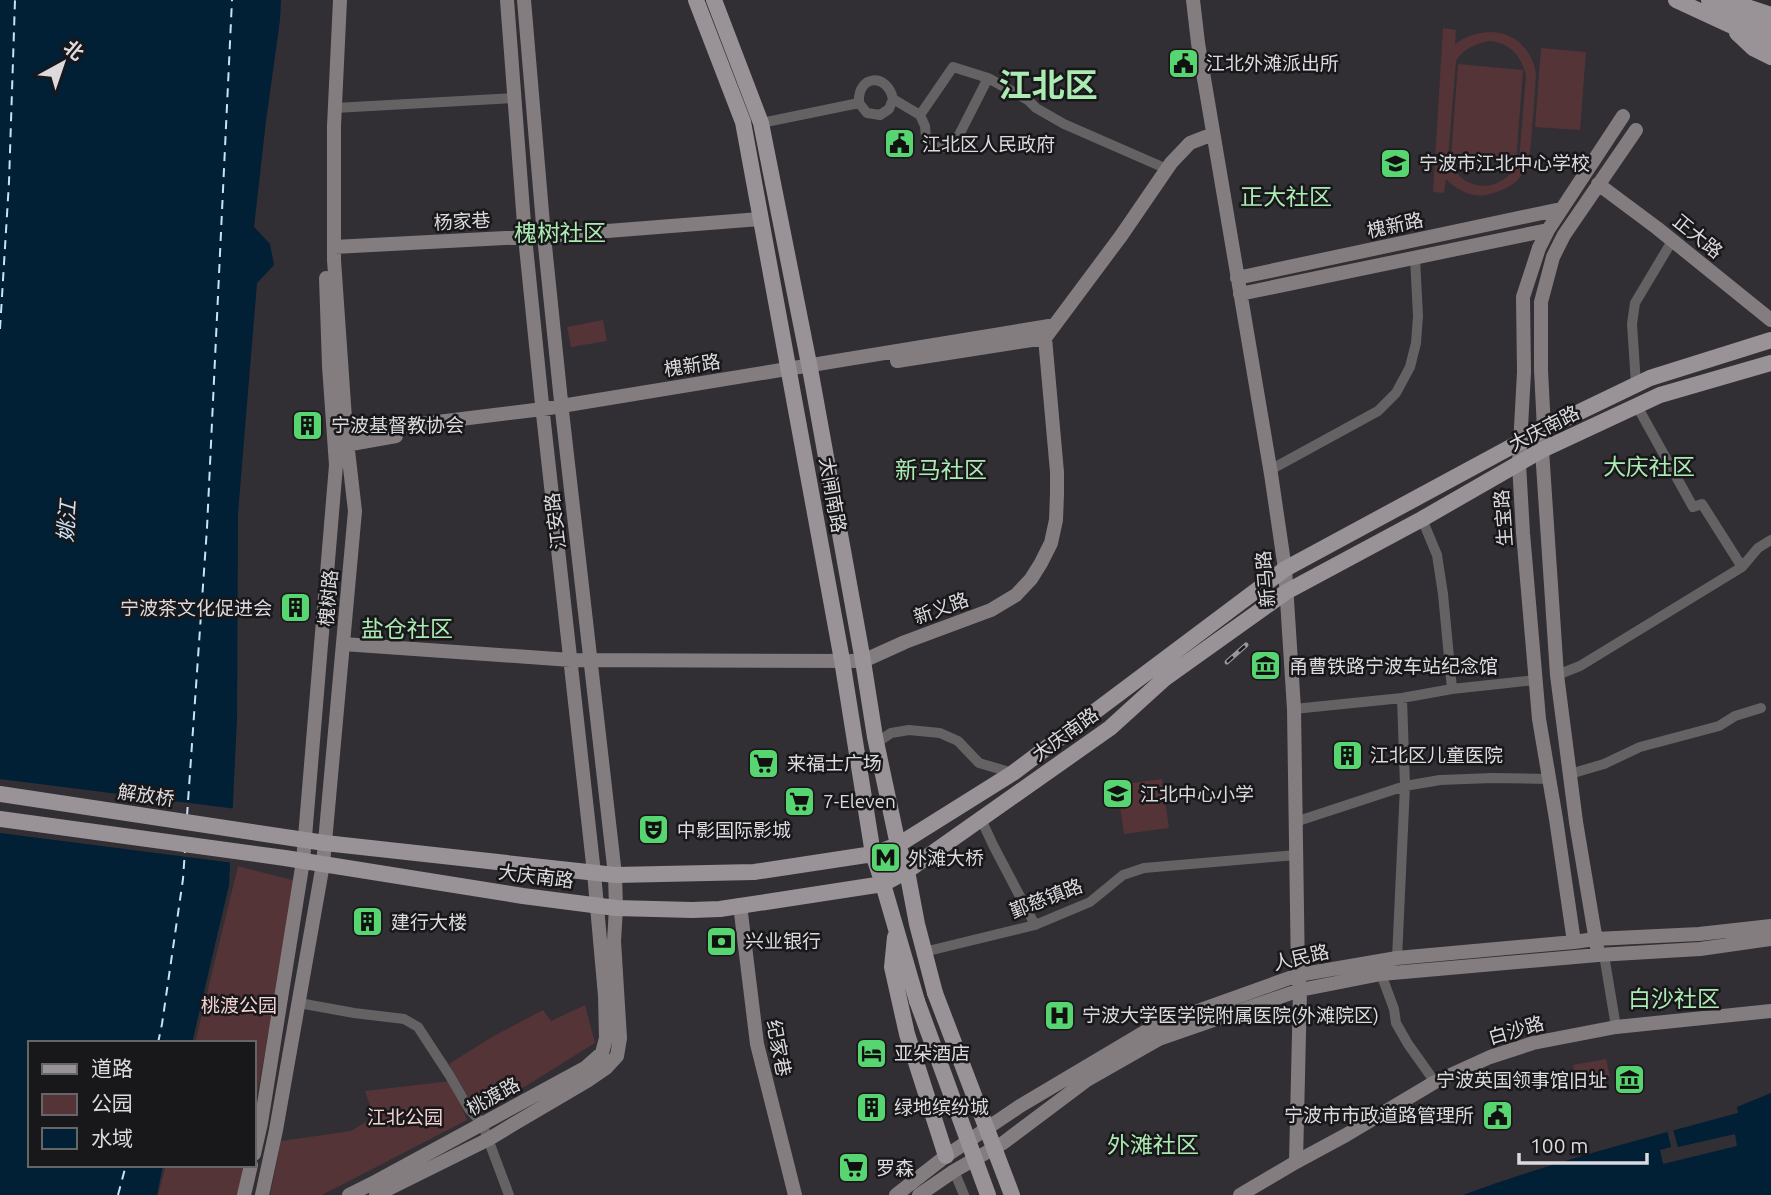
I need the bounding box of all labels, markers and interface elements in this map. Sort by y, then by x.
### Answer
north arrow [28,28,98,98]
text: 北 [60,35,88,65]
public building icon: 江北外滩派出所 [1166,46,1200,80]
place label: 江北外滩派出所 [1206,52,1339,74]
district label: 江北区 [999,66,1098,103]
public building icon: 江北区人民政府 [882,127,916,161]
place label: 江北区人民政府 [922,133,1055,155]
school or university icon: 宁波市江北中心学校 [1379,146,1413,180]
place label: 宁波市江北中心学校 [1419,152,1590,174]
district label: 正大社区 [1240,184,1332,209]
street label: 槐新路 [1365,208,1425,242]
street label: 杨家巷 [433,209,491,233]
street label: 正大路 [1669,210,1727,262]
district label: 槐树社区 [514,220,606,245]
street label: 槐新路 [662,350,722,380]
street label: 大庆南路 [1505,401,1583,455]
building icon: 宁波基督教协会 [291,408,325,442]
place label: 宁波基督教协会 [331,414,464,436]
district label: 大庆社区 [1603,454,1695,479]
street label: 大闸南路 [816,456,850,534]
district label: 新马社区 [895,457,987,482]
street label: 生宝路 [1490,489,1516,547]
street label: 江安路 [541,491,569,551]
water label: 姚江 [53,497,80,543]
street label: 新马路 [1252,550,1278,608]
street label: 槐树路 [315,569,341,627]
street label: 新义路 [910,588,972,628]
building icon: 宁波茶文化促进会 [278,591,312,625]
place label: 宁波茶文化促进会 [120,597,272,619]
district label: 盐仓社区 [361,616,453,641]
museum icon: 甬曹铁路宁波车站纪念馆 [1249,649,1283,683]
place label: 甬曹铁路宁波车站纪念馆 [1289,655,1498,677]
street label: 大庆南路 [1028,703,1102,765]
building icon: 江北区儿童医院 [1330,738,1364,772]
place label: 江北区儿童医院 [1370,744,1503,766]
supermarket icon: 来福士广场 [747,746,781,780]
place label: 来福士广场 [787,752,882,774]
school or university icon: 江北中心小学 [1100,777,1134,811]
street label: 解放桥 [116,780,176,810]
place label: 江北中心小学 [1140,783,1254,805]
supermarket icon: 7-Eleven [783,784,817,818]
place label: 7-Eleven [823,790,896,812]
theatre icon: 中影国际影城 [637,813,671,847]
place label: 中影国际影城 [677,819,791,841]
metro station icon: 外滩大桥 [868,841,902,875]
place label: 外滩大桥 [908,847,984,869]
street label: 大庆南路 [497,860,575,892]
street label: 鄞慈镇路 [1007,874,1085,922]
building icon: 建行大楼 [351,905,385,939]
place label: 建行大楼 [391,911,467,933]
bank icon: 兴业银行 [705,924,739,958]
place label: 兴业银行 [745,930,821,952]
street label: 人民路 [1271,940,1331,974]
district label: 白沙社区 [1628,986,1720,1011]
park label: 桃渡公园 [201,994,277,1016]
hospital icon: 宁波大学医学院附属医院(外滩院区) [1042,998,1076,1032]
place label: 宁波大学医学院附属医院(外滩院区) [1082,1004,1379,1026]
street label: 白沙路 [1486,1012,1546,1048]
street label: 纪家巷 [763,1018,795,1078]
hotel icon: 亚朵酒店 [854,1036,888,1070]
legend [28,1041,256,1167]
place label: 亚朵酒店 [894,1042,970,1064]
text: 道路 [91,1056,133,1080]
museum icon: 宁波英国领事馆旧址 [1613,1063,1647,1097]
place label: 宁波英国领事馆旧址 [1436,1069,1607,1091]
street label: 桃渡路 [463,1073,523,1119]
building icon: 绿地缤纷城 [854,1090,888,1124]
text: 公园 [91,1091,133,1115]
place label: 绿地缤纷城 [894,1096,989,1118]
public building icon: 宁波市市政道路管理所 [1480,1098,1514,1132]
place label: 宁波市市政道路管理所 [1284,1104,1474,1126]
park label: 江北公园 [367,1106,443,1128]
scale bar [1519,1122,1647,1166]
text: 水域 [91,1126,133,1150]
district label: 外滩社区 [1107,1132,1199,1157]
text: 100 m [1530,1133,1588,1157]
supermarket icon: 罗森 [836,1151,870,1185]
place label: 罗森 [876,1157,914,1179]

